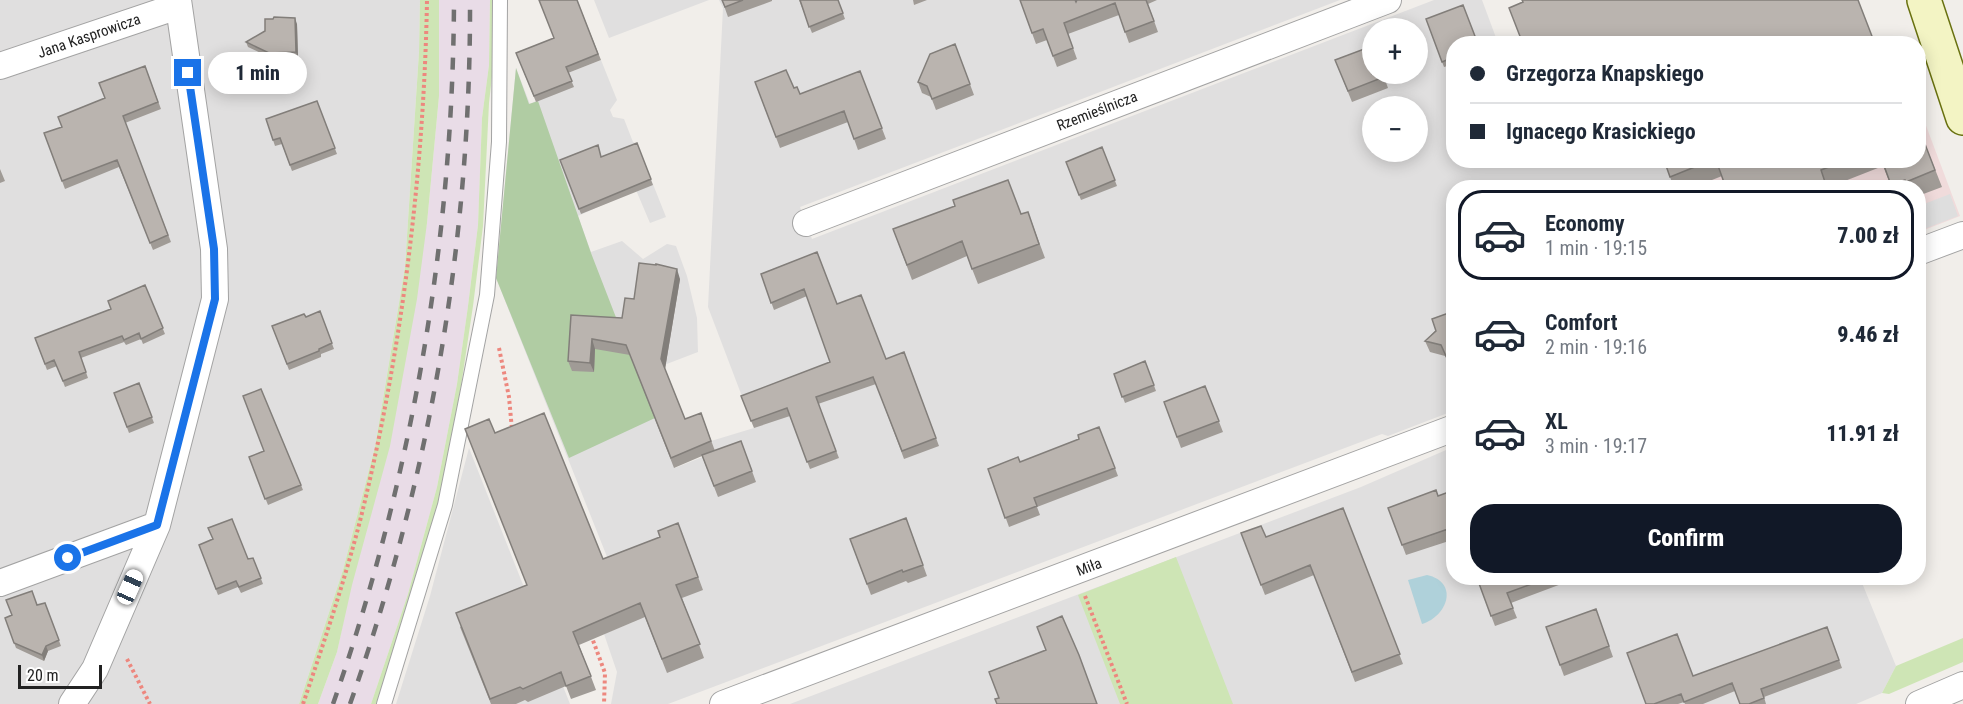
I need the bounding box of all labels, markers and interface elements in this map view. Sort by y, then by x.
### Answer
street label: Jana Kasprowicza [35,10,143,62]
map controls [1362,18,1428,162]
button: + [1362,18,1428,84]
callout: 1 min [209,52,308,94]
route end [174,59,201,86]
text: 1 min [235,61,280,85]
text: Grzegorza Knapskiego [1506,61,1704,86]
street label: Rzemieślnicza [1054,87,1140,135]
button: − [1362,96,1428,162]
text: Ignacego Krasickiego [1506,119,1696,144]
icon: car [1473,208,1527,262]
text: Economy [1545,211,1625,236]
text: 7.00 zł [1837,223,1899,248]
text: 1 min · 19:15 [1545,236,1647,260]
icon: car [1473,307,1527,361]
text: Comfort [1545,310,1618,335]
text: 9.46 zł [1837,322,1899,347]
text: 2 min · 19:16 [1545,335,1647,359]
icon: car [1473,406,1527,460]
text: XL [1545,409,1568,434]
text: 11.91 zł [1826,421,1899,446]
text: 3 min · 19:17 [1545,434,1647,458]
button: Confirm [1470,504,1902,573]
route start [54,544,81,571]
street label: Miła [1074,554,1104,580]
car [114,567,146,607]
scale bar [18,662,102,690]
text: 20 m [27,666,59,685]

